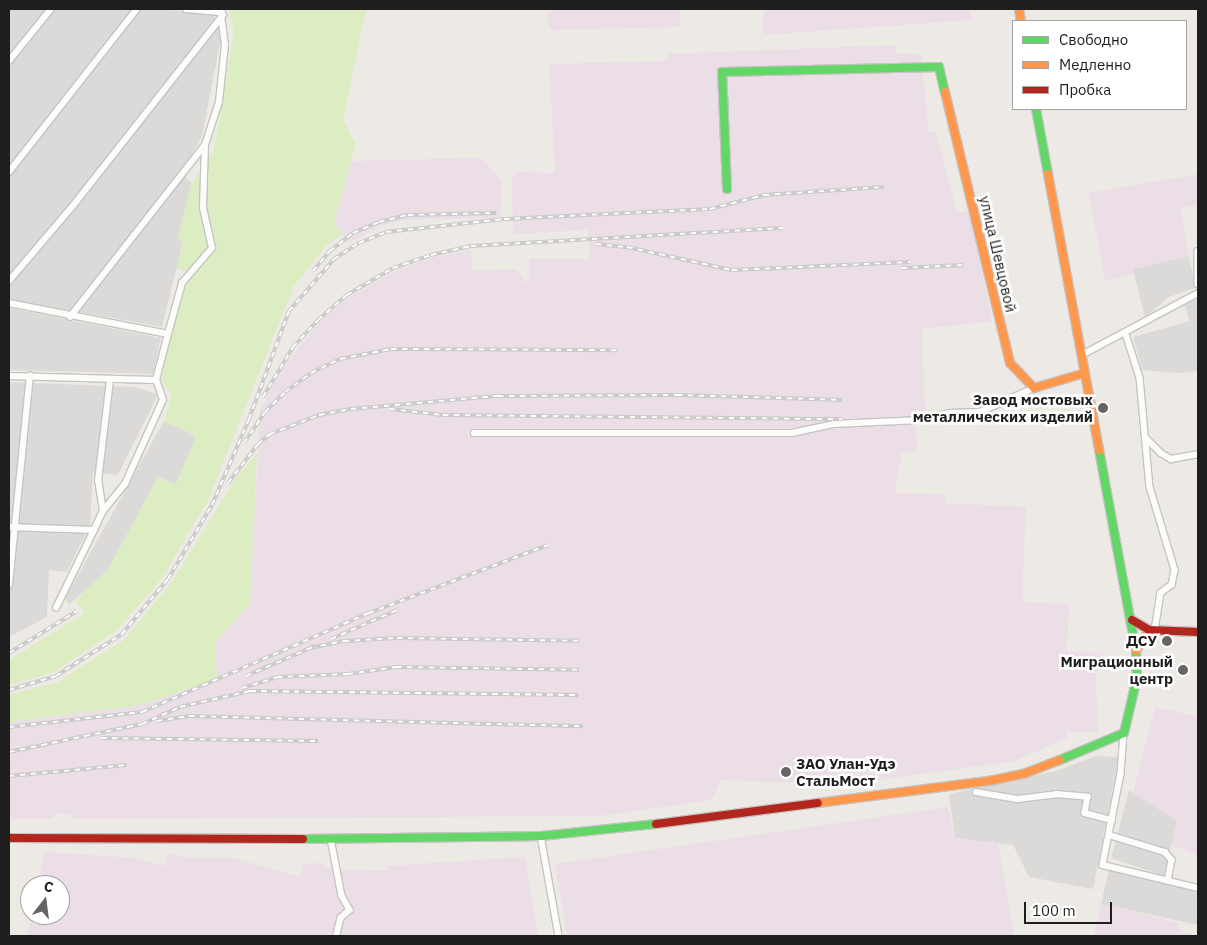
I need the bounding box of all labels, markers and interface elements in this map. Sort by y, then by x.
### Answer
legend [1012,20,1187,110]
text: Свободно [1059,30,1128,49]
text: Медленно [1059,55,1131,74]
text: Пробка [1059,80,1111,99]
street label: улица Шевцовой [976,194,1020,314]
place label: Завод мостовых металлических изделий [913,390,1093,425]
marker: Завод мостовых металлических изделий [1097,402,1109,414]
place label: ДСУ [1126,632,1157,650]
marker: ДСУ [1161,635,1173,647]
place label: Миграционный центр [1060,652,1173,687]
marker: Миграционный центр [1177,664,1189,676]
place label: ЗАО Улан-Удэ СтальМост [796,754,896,789]
marker: ЗАО Улан-Удэ СтальМост [780,766,792,778]
north arrow [20,875,70,925]
text: С [42,877,55,896]
scale bar [1027,892,1114,924]
text: 100 m [1032,901,1076,920]

